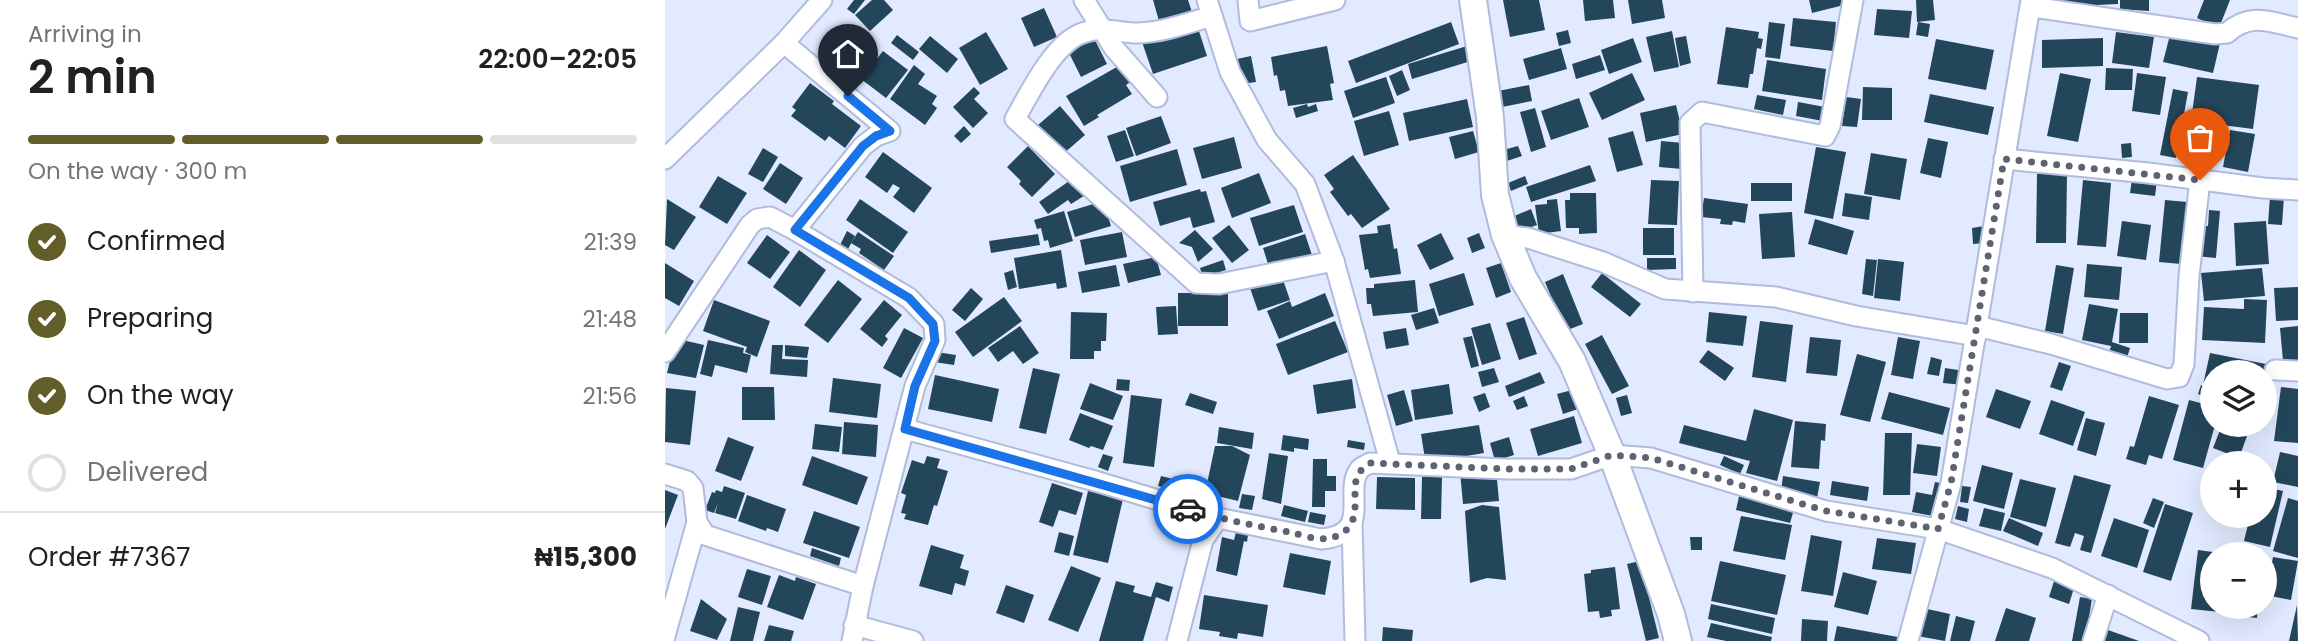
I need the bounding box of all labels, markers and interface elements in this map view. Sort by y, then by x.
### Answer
text: Arriving in [28,18,142,50]
pin [818,24,878,96]
icon: home [829,35,867,73]
text: 22:00–22:05 [478,41,637,77]
text: 2 min [28,45,157,109]
pin [2170,108,2230,180]
icon: bag [2181,119,2219,157]
text: On the way · 300 m [28,155,247,187]
icon: check [28,223,66,261]
text: Confirmed [87,223,225,259]
text: 21:39 [583,226,637,258]
icon: check [28,300,66,338]
text: Preparing [87,300,213,336]
text: 21:48 [583,303,637,335]
map controls [2200,360,2277,619]
button: layers [2200,360,2277,437]
icon: check [28,377,66,415]
text: On the way [87,377,234,413]
text: 21:56 [582,380,637,412]
button: + [2200,451,2277,528]
text: Delivered [87,454,208,490]
courier [1153,474,1223,544]
icon: car [1169,490,1207,528]
text: Order #7367 [28,539,191,575]
text: ₦15,300 [534,539,637,575]
button: − [2200,542,2277,619]

